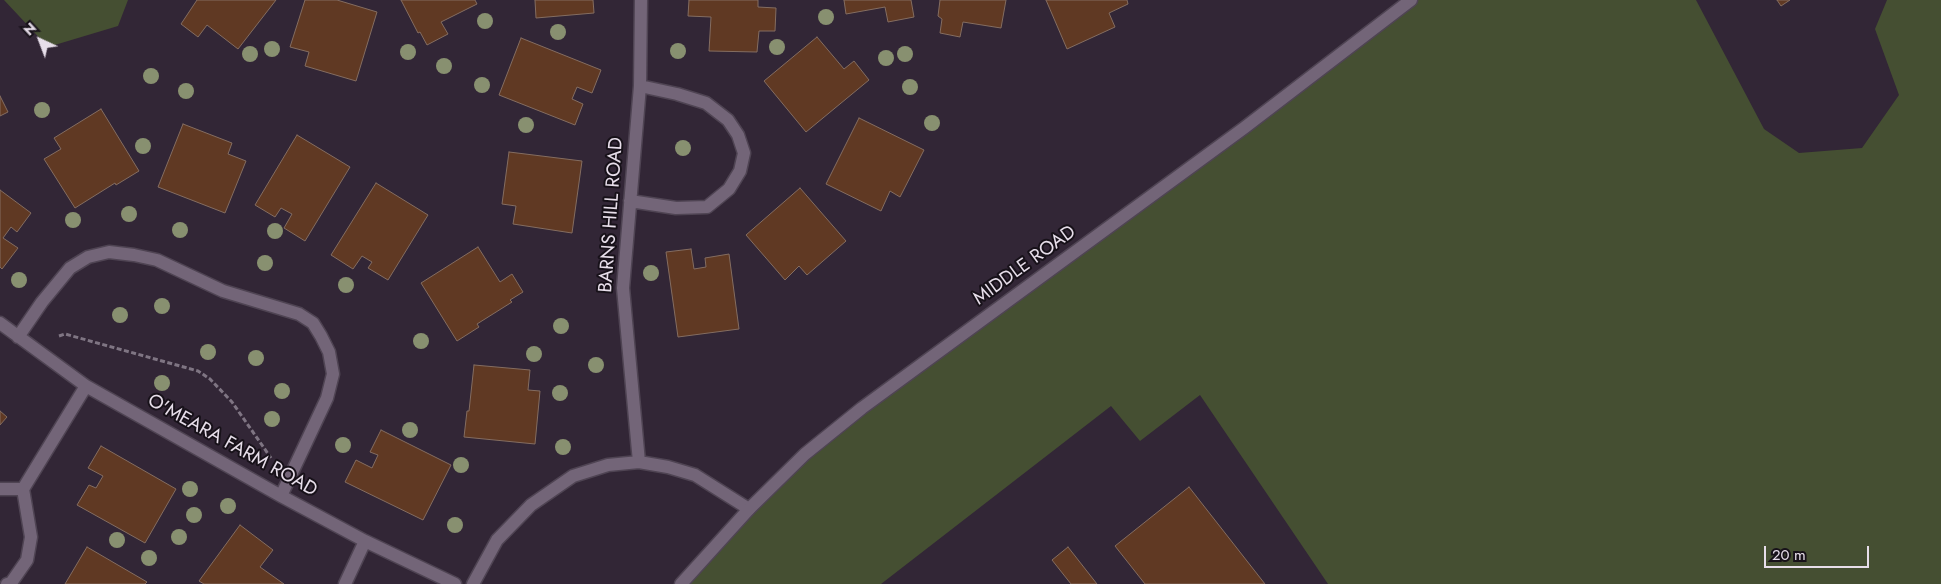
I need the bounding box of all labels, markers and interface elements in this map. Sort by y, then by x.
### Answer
north arrow [15,15,65,65]
text: N [19,18,41,40]
street label: BARNS HILL ROAD [595,136,629,294]
street label: MIDDLE ROAD [969,221,1081,311]
street label: O'MEARA FARM ROAD [143,390,321,502]
scale bar [1766,536,1871,568]
text: 20 m [1772,544,1806,566]

